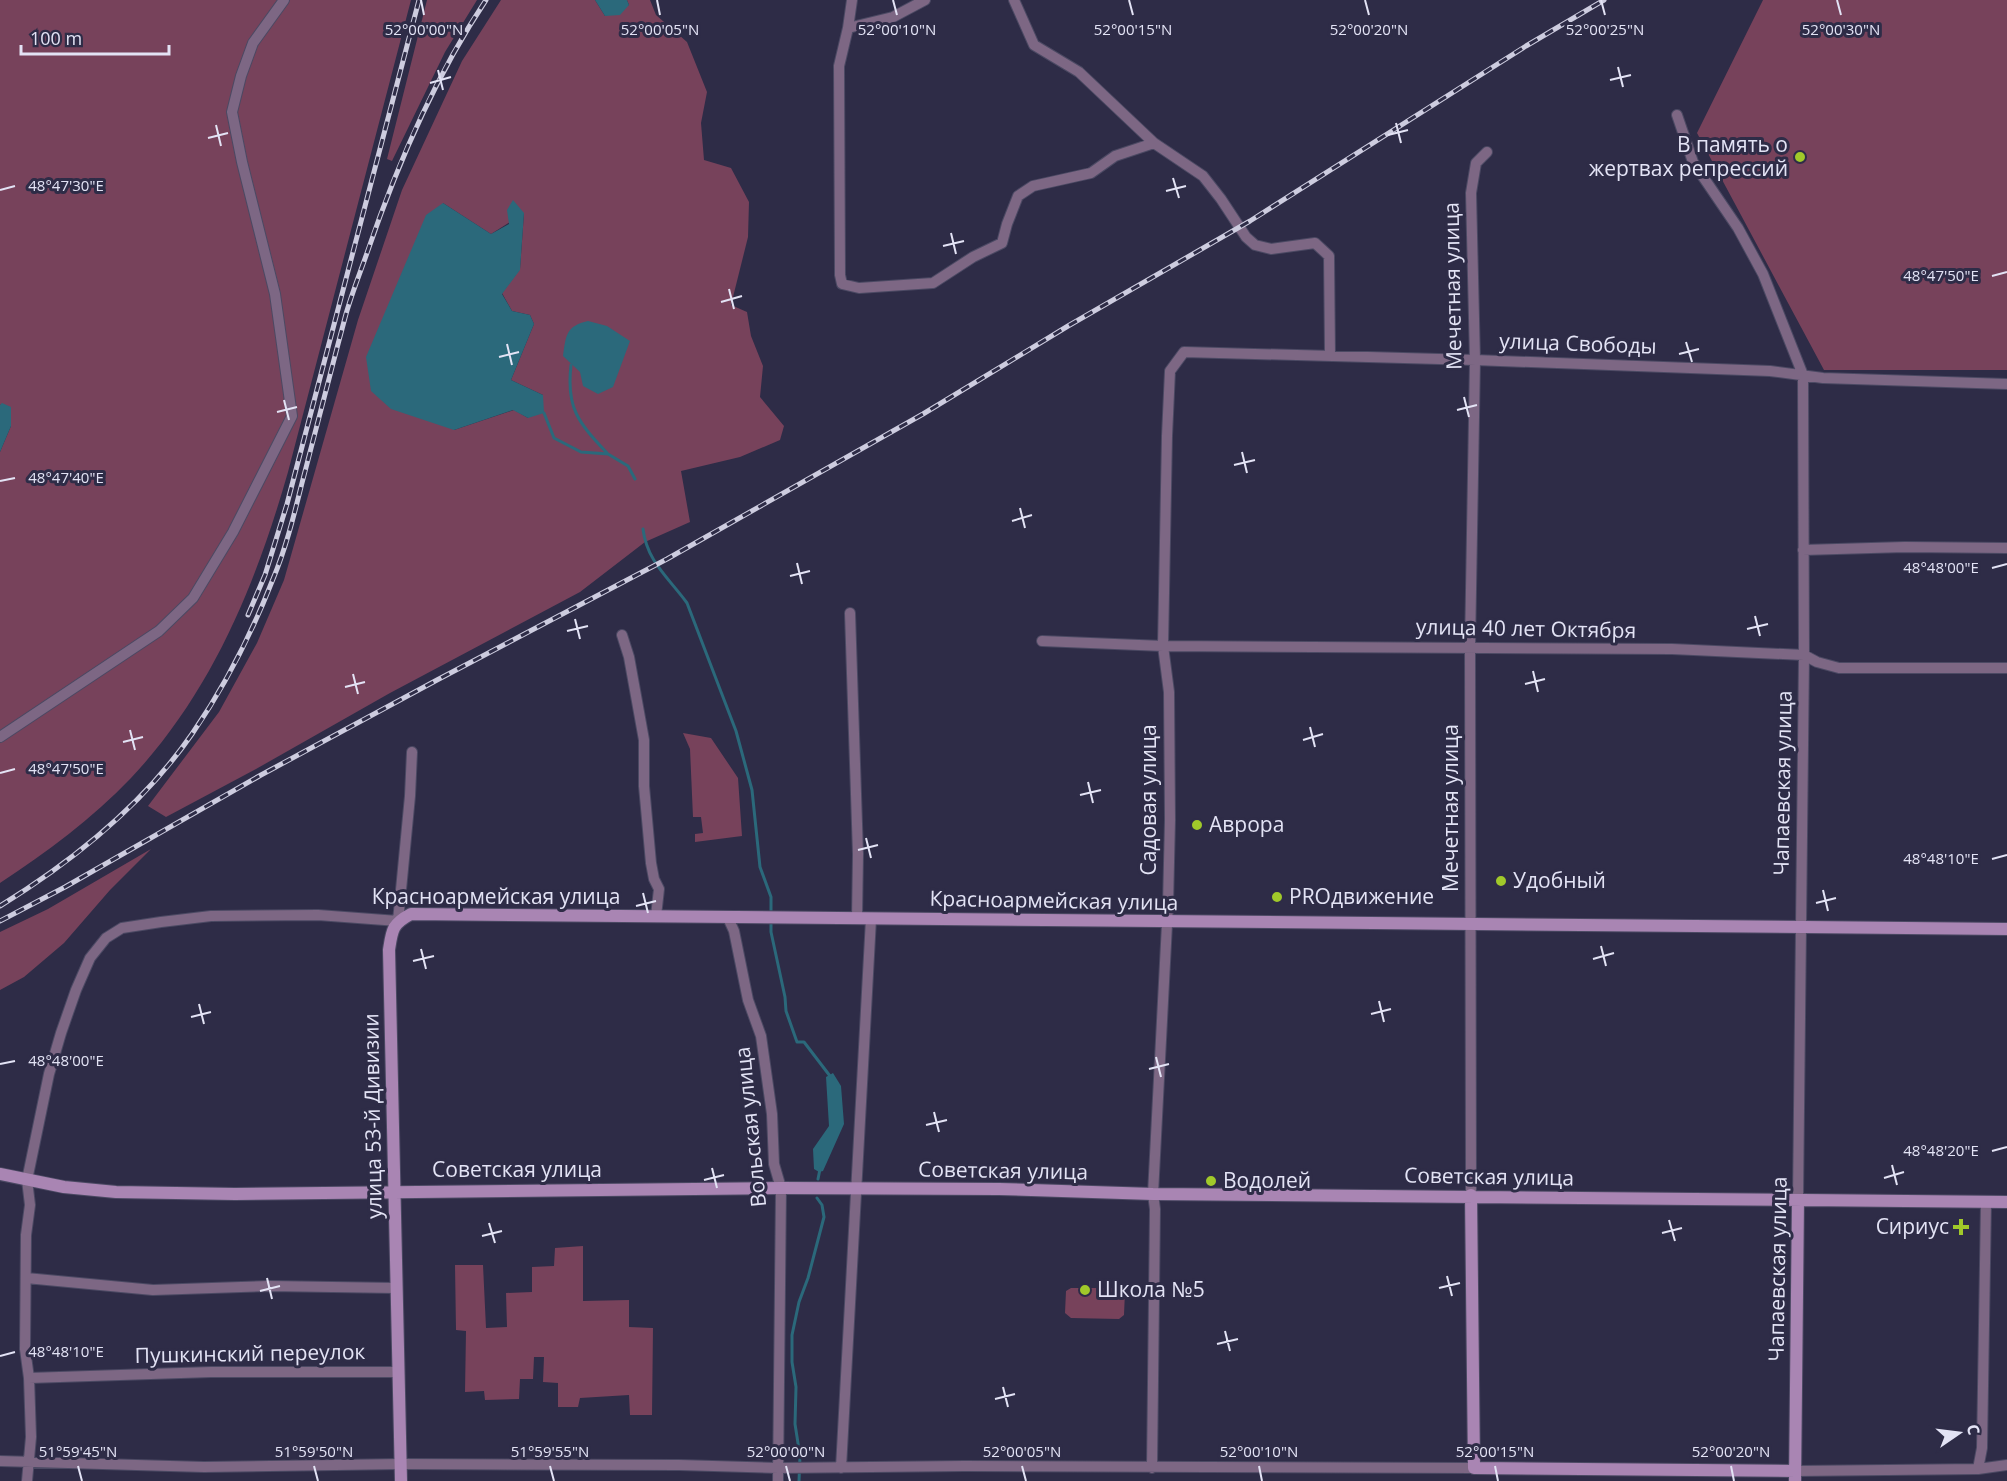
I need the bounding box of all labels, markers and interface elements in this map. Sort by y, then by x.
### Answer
scale bar [21,18,170,56]
text: 52°00'00"N [385,19,463,39]
text: 52°00'05"N [621,19,699,39]
text: 52°00'10"N [858,19,936,39]
text: 52°00'15"N [1094,19,1172,39]
text: 52°00'20"N [1330,19,1408,39]
text: 52°00'25"N [1566,19,1644,39]
text: 52°00'30"N [1802,19,1880,39]
text: 100 m [30,26,82,50]
place label: В память о жертвах репрессий [1589,130,1788,182]
marker: В память о жертвах репрессий [1793,150,1807,164]
text: 48°47'30"E [28,175,104,195]
street label: Мечетная улица [1437,202,1467,370]
text: 48°47'50"E [1903,265,1979,285]
street label: улица Свободы [1499,326,1657,360]
text: 48°47'40"E [28,467,104,487]
text: 48°48'00"E [1903,557,1979,577]
street label: улица 40 лет Октября [1416,612,1636,644]
street label: Чапаевская улица [1766,690,1798,876]
street label: Садовая улица [1134,724,1162,876]
street label: Мечетная улица [1436,724,1464,892]
text: 48°47'50"E [28,758,104,778]
place label: Аврора [1209,810,1284,838]
marker: Аврора [1190,818,1204,832]
text: 48°48'10"E [1903,848,1979,868]
place label: Удобный [1513,866,1606,894]
marker: Удобный [1494,874,1508,888]
street label: Красноармейская улица [372,882,620,910]
place label: PROдвижение [1289,882,1434,910]
street label: Красноармейская улица [929,884,1179,916]
marker: PROдвижение [1270,890,1284,904]
street label: улица 53-й Дивизии [356,1013,388,1219]
street label: Вольская улица [728,1046,772,1209]
text: 48°48'00"E [28,1050,104,1070]
text: 48°48'20"E [1903,1140,1979,1160]
street label: Советская улица [432,1155,602,1183]
street label: Советская улица [918,1155,1088,1185]
street label: Советская улица [1404,1161,1574,1191]
place label: Водолей [1223,1166,1311,1194]
marker: Водолей [1204,1174,1218,1188]
street label: Чапаевская улица [1761,1176,1793,1362]
place label: Сириус [1876,1212,1949,1240]
marker: Сириус [1954,1220,1968,1234]
place label: Школа №5 [1097,1275,1205,1303]
marker: Школа №5 [1078,1283,1092,1297]
street label: Пушкинский переулок [134,1337,366,1369]
text: 48°48'10"E [28,1341,104,1361]
north arrow [1929,1403,1989,1463]
text: С [1962,1422,1985,1437]
text: 51°59'45"N [39,1441,117,1461]
text: 51°59'50"N [275,1441,353,1461]
text: 51°59'55"N [511,1441,589,1461]
text: 52°00'00"N [747,1441,825,1461]
text: 52°00'05"N [983,1441,1061,1461]
text: 52°00'10"N [1220,1441,1298,1461]
text: 52°00'15"N [1456,1441,1534,1461]
text: 52°00'20"N [1692,1441,1770,1461]

